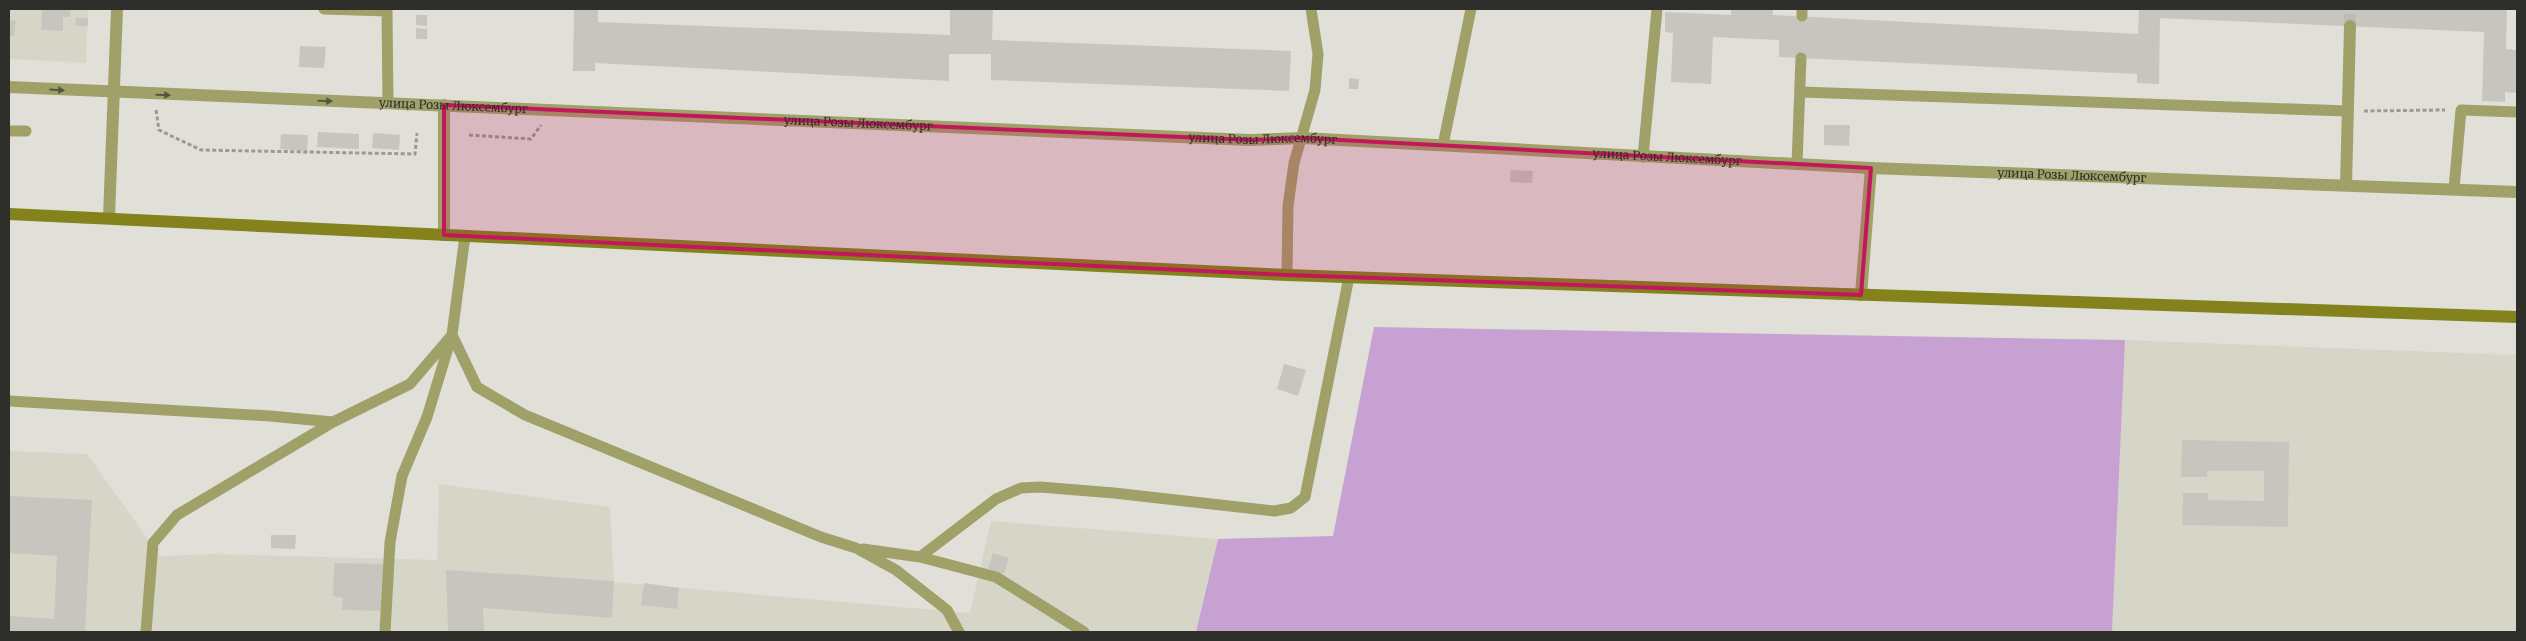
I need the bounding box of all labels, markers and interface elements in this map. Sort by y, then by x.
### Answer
one-way arrow [50,87,66,95]
one-way arrow [155,91,171,99]
street label: улица Розы Люксембург [379,95,528,116]
one-way arrow [317,97,333,105]
street label: улица Розы Люксембург [783,112,933,133]
street label: улица Розы Люксембург [1188,129,1338,147]
street label: улица Розы Люксембург [1592,145,1742,168]
street label: улица Розы Люксембург [1997,165,2147,185]

